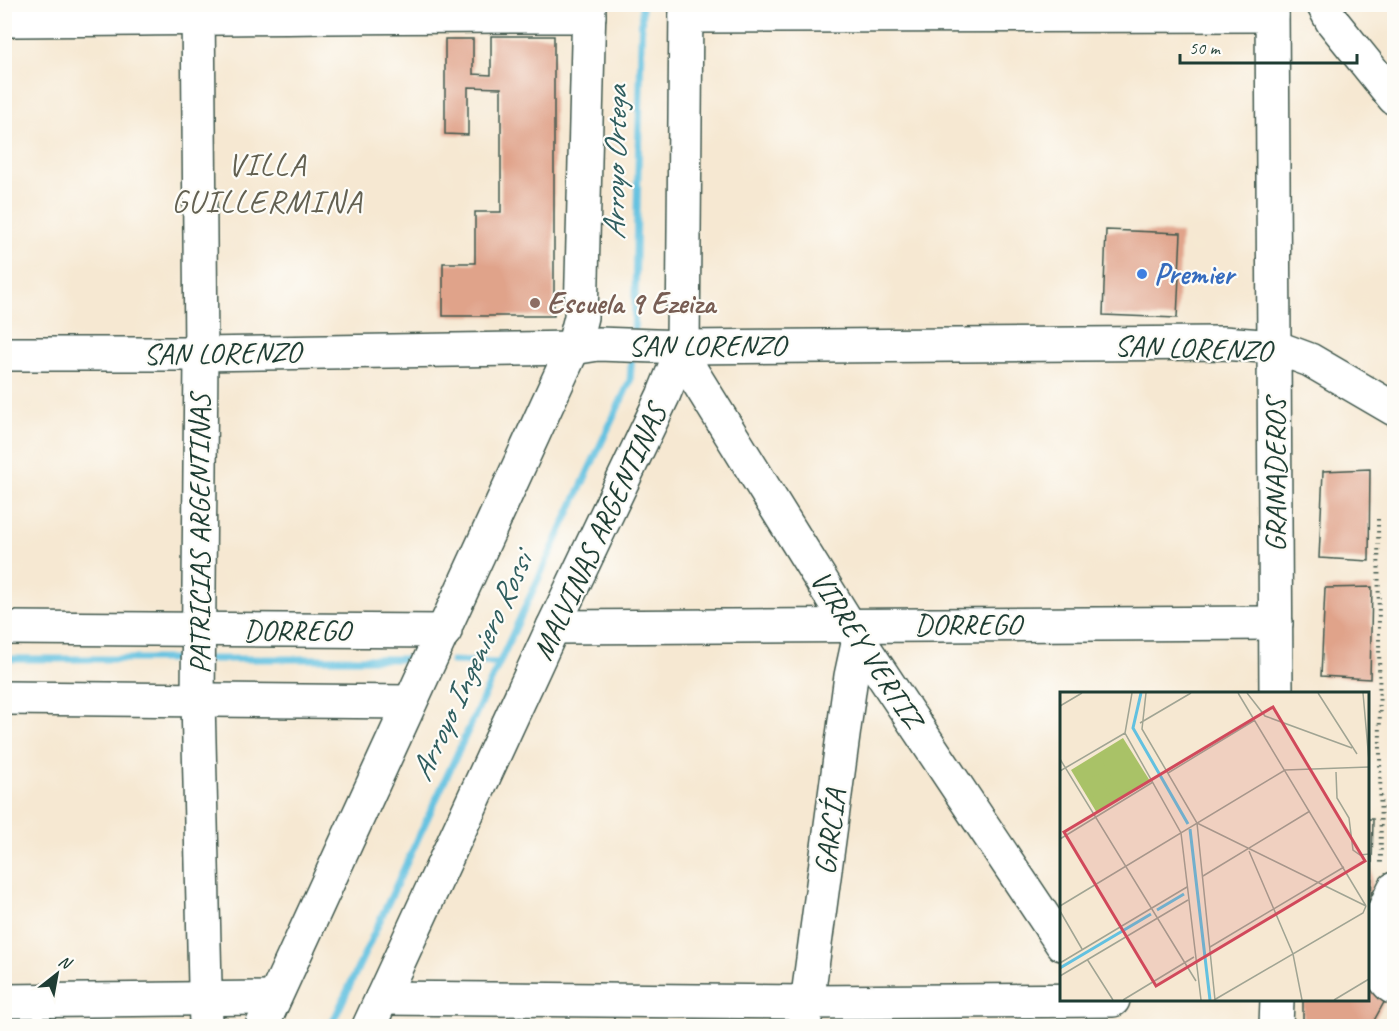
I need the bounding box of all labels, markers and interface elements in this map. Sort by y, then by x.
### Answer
scale bar [1180,27,1357,65]
text: 50 m [1189,37,1222,59]
water label: Arroyo Ortega [593,83,637,240]
district label: VILLA GUILLERMINA [171,144,363,222]
place label: Premier [1154,255,1237,293]
marker: Premier [1135,267,1149,281]
place label: Escuela 9 Ezeiza [547,284,717,322]
marker: Escuela 9 Ezeiza [528,296,542,310]
street label: SAN LORENZO [628,326,789,364]
street label: SAN LORENZO [1114,326,1275,370]
street label: SAN LORENZO [143,333,304,373]
street label: PATRICIAS ARGENTINAS [180,390,218,674]
street label: GRANADEROS [1256,394,1294,552]
street label: MALVINAS ARGENTINAS [523,395,676,666]
water label: Arroyo Ingeniero Rossi [400,540,545,787]
street label: VIRREY VERTIZ [802,563,934,739]
street label: DORREGO [915,605,1025,643]
street label: DORREGO [244,611,354,649]
inset map [1060,692,1369,1001]
street label: GARCÍA [805,785,855,877]
north arrow [27,944,87,1004]
text: N [55,951,76,975]

